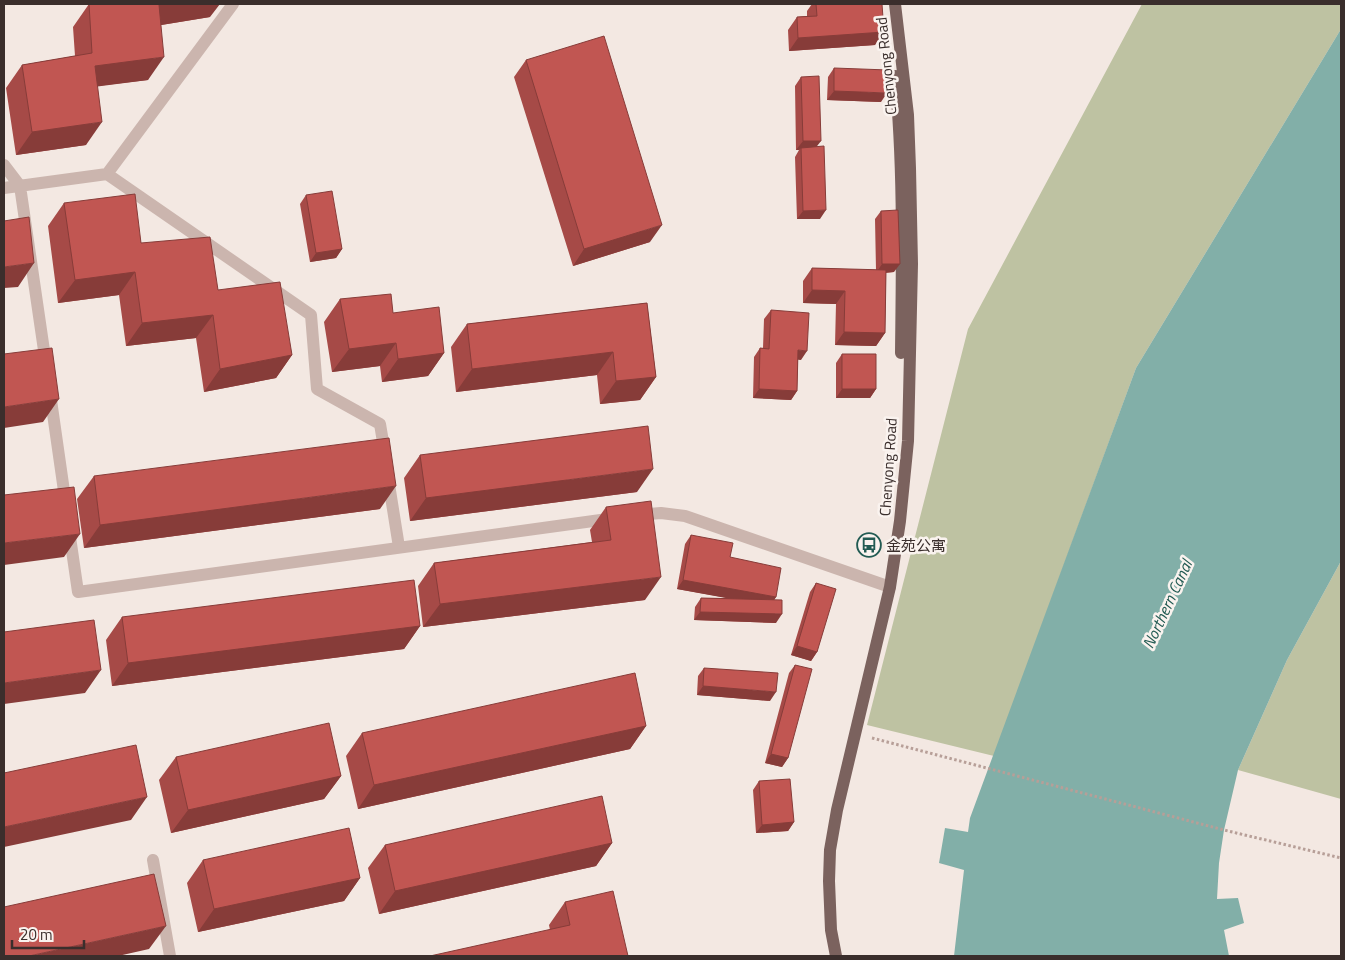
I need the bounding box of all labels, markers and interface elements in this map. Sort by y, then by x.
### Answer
street label: Chenyong Road [869,16,903,116]
street label: Chenyong Road [873,417,903,517]
bus stop icon: 金苑公寓 [856,532,882,558]
place label: 金苑公寓 [886,534,946,557]
water label: Northern Canal [1136,554,1199,652]
scale bar [12,918,85,950]
text: 20 m [20,923,53,946]

